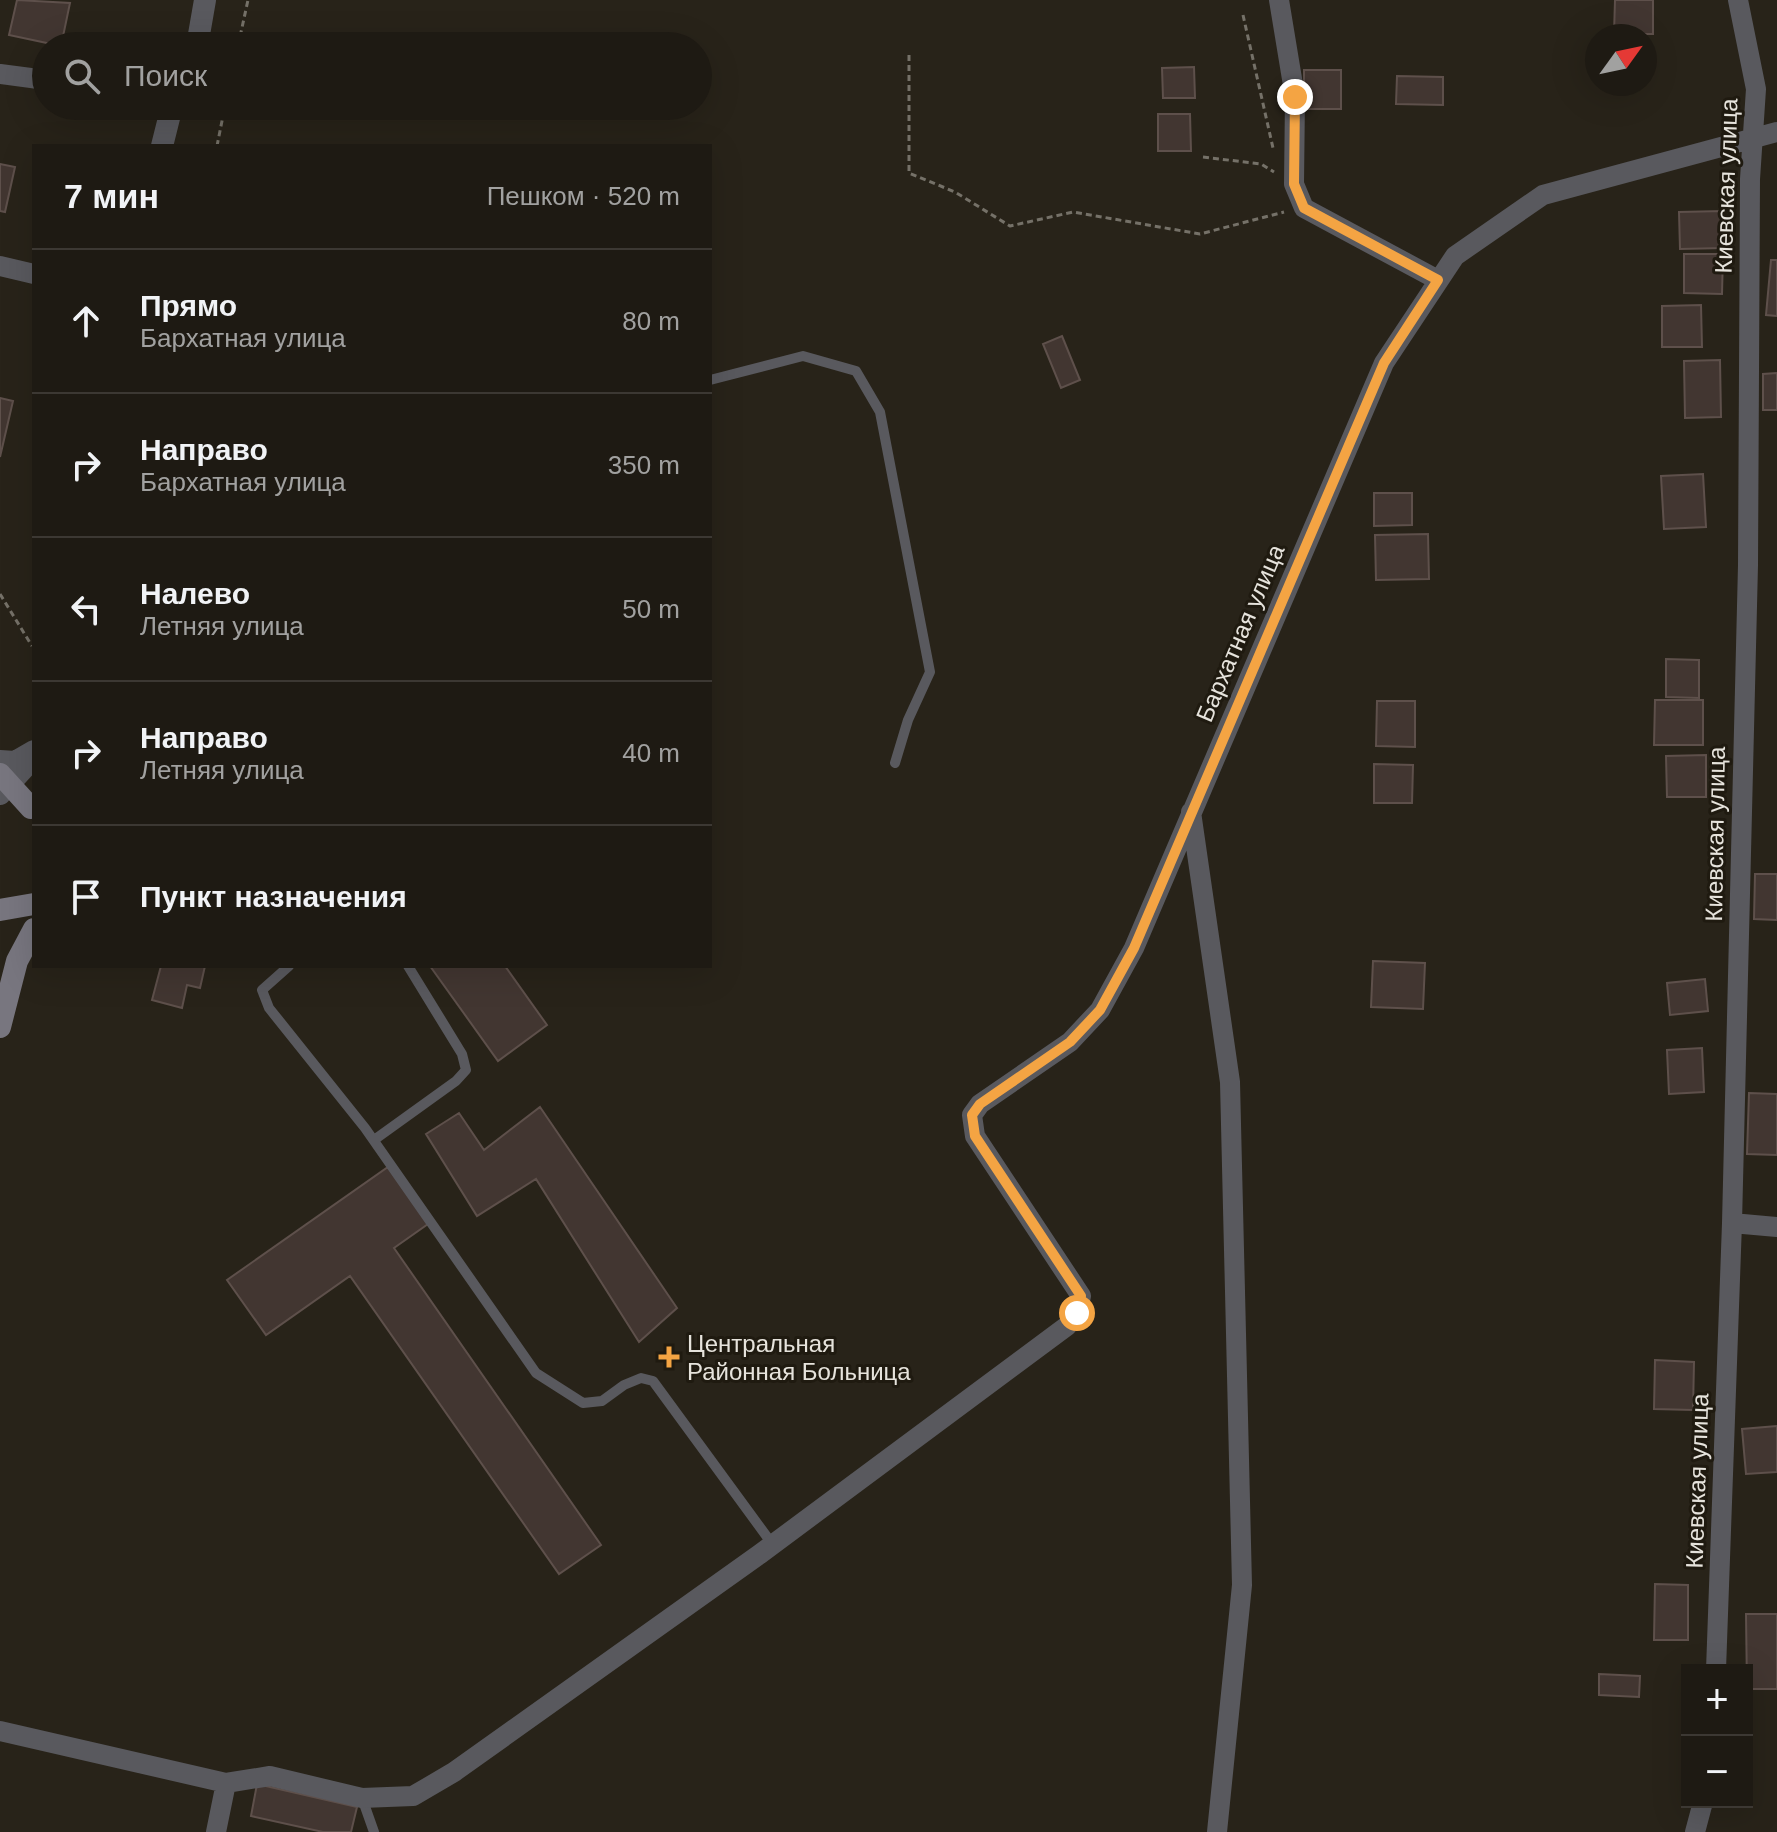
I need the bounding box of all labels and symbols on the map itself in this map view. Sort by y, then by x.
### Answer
north arrow [1585,24,1657,96]
route end [1277,79,1313,115]
street label: Киевская улица [1709,97,1743,274]
street label: Бархатная улица [1190,540,1290,726]
street label: Киевская улица [1700,746,1730,922]
route start [1059,1295,1095,1331]
place label: Центральная Районная Больница [687,1330,911,1385]
marker: Центральная Районная Больница [658,1346,680,1368]
street label: Киевская улица [1680,1392,1714,1569]

